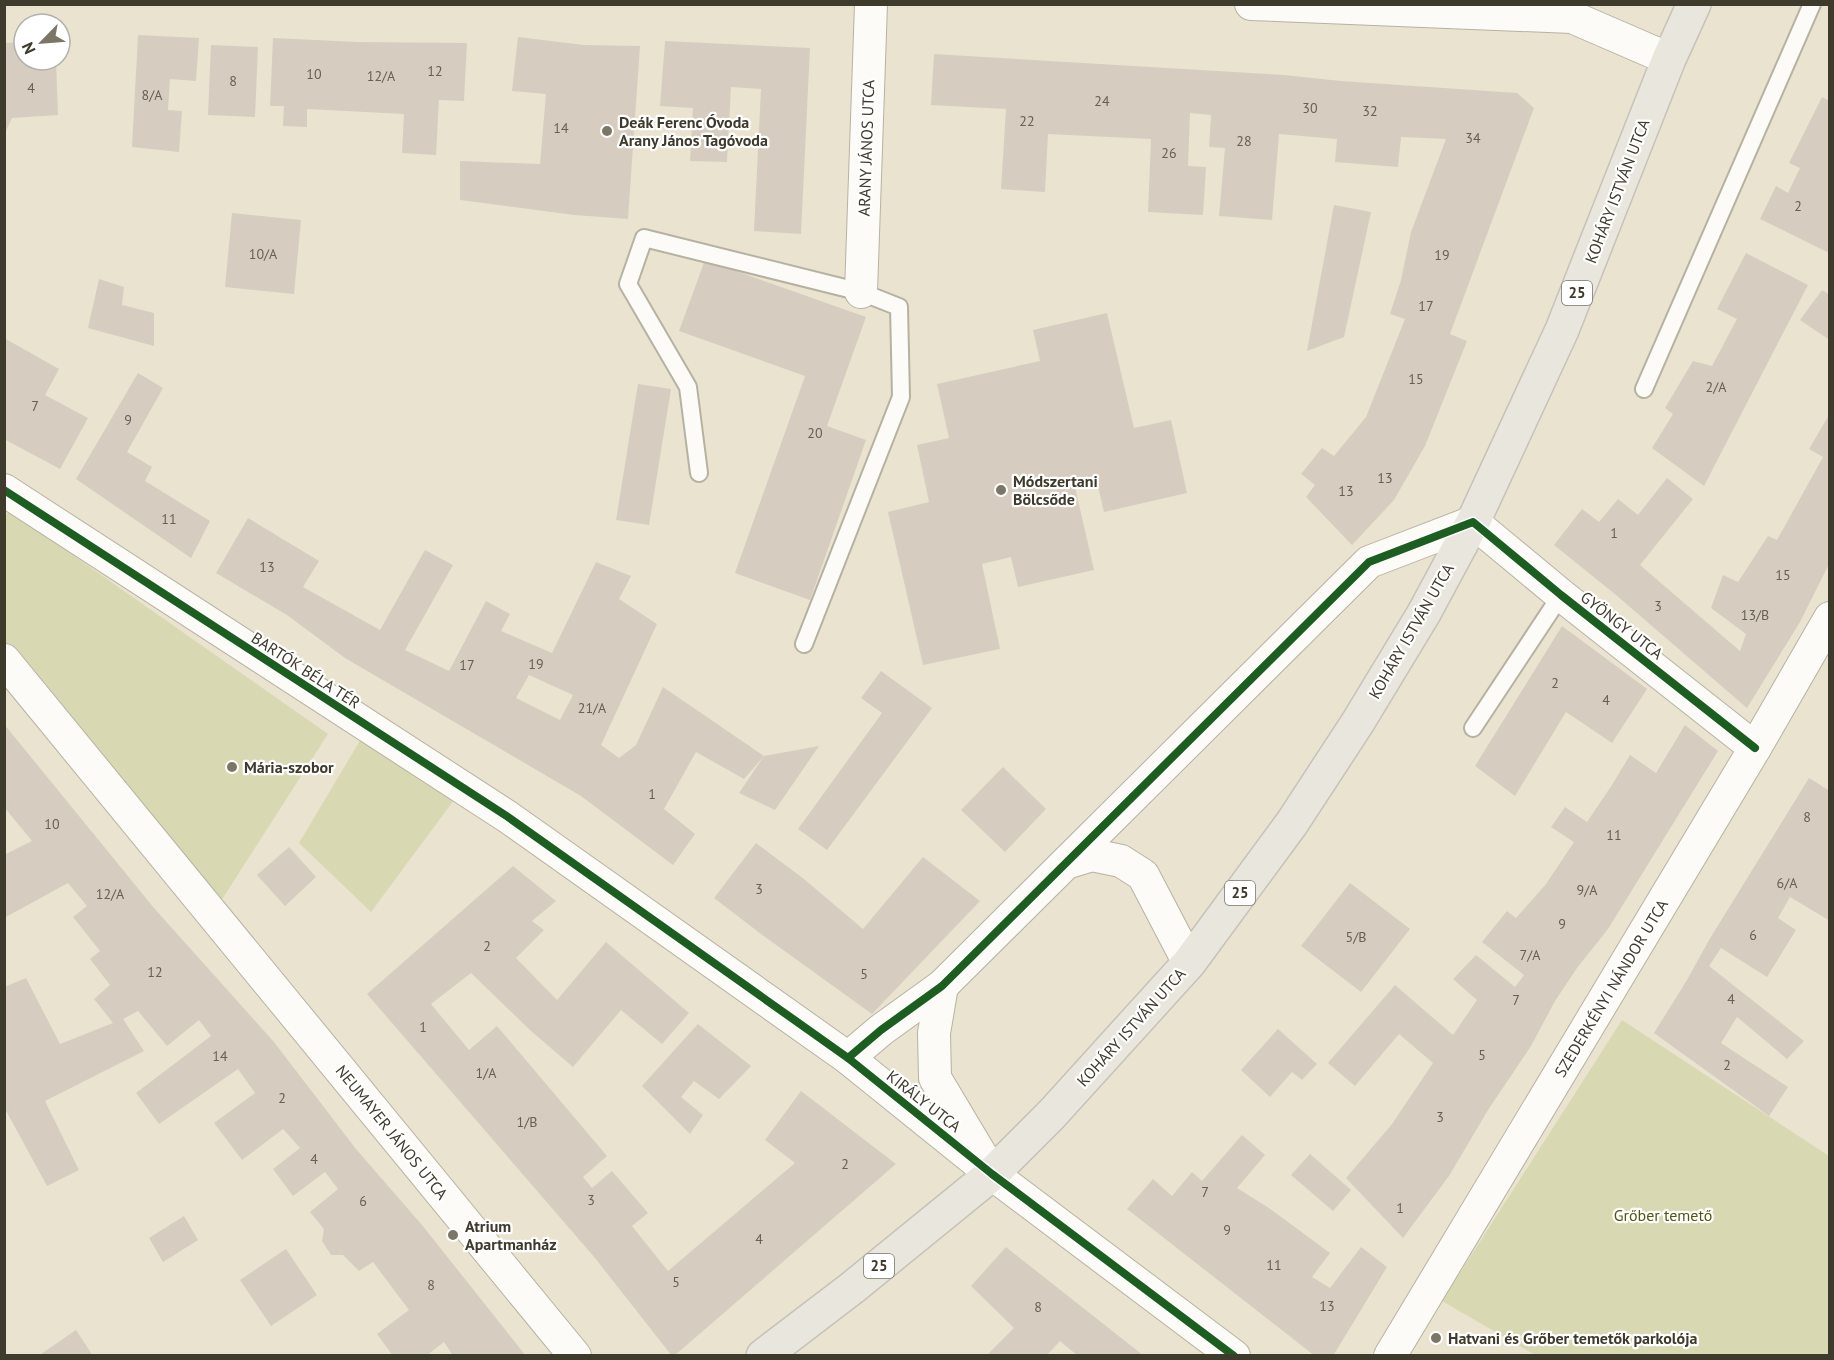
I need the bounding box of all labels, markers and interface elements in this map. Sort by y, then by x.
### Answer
north arrow [12,12,72,72]
text: N [17,39,40,57]
house number: 12 [427,62,443,80]
house number: 10 [306,65,322,83]
house number: 12/A [367,67,396,85]
house number: 8 [229,72,237,90]
house number: 4 [27,79,35,97]
street label: ARANY JÁNOS UTCA [854,79,878,217]
house number: 8/A [142,86,163,104]
house number: 24 [1094,92,1110,110]
house number: 30 [1302,99,1318,117]
house number: 32 [1362,102,1378,120]
place label: Deák Ferenc Óvoda Arany János Tagóvoda [619,112,768,150]
house number: 22 [1019,112,1035,130]
street label: KOHÁRY ISTVÁN UTCA [1580,116,1654,266]
house number: 14 [553,119,569,137]
marker: Deák Ferenc Óvoda Arany János Tagóvoda [600,124,614,138]
house number: 34 [1465,129,1481,147]
house number: 28 [1236,132,1252,150]
house number: 26 [1161,144,1177,162]
house number: 2 [1794,197,1802,215]
house number: 10/A [249,245,278,263]
house number: 19 [1434,246,1450,264]
road number: 25 [1562,281,1592,305]
house number: 17 [1418,297,1434,315]
house number: 15 [1408,370,1424,388]
house number: 2/A [1706,378,1727,396]
house number: 7 [31,397,39,415]
house number: 9 [124,411,132,429]
house number: 20 [807,424,823,442]
house number: 13 [1377,469,1393,487]
place label: Módszertani Bölcsőde [1013,471,1098,509]
house number: 13 [1338,482,1354,500]
marker: Módszertani Bölcsőde [994,483,1008,497]
house number: 11 [161,510,177,528]
house number: 1 [1610,524,1618,542]
house number: 13 [259,558,275,576]
street label: KOHÁRY ISTVÁN UTCA [1364,559,1458,702]
house number: 15 [1775,566,1791,584]
street label: GYÖNGY UTCA [1577,587,1668,664]
house number: 3 [1654,597,1662,615]
house number: 13/B [1741,606,1769,624]
street label: BARTÓK BÉLA TÉR [248,627,364,713]
house number: 19 [528,655,544,673]
house number: 17 [459,656,475,674]
house number: 2 [1551,674,1559,692]
house number: 4 [1602,691,1610,709]
house number: 21/A [578,699,607,717]
place label: Mária-szobor [244,757,334,777]
marker: Mária-szobor [225,760,239,774]
house number: 1 [648,785,656,803]
house number: 8 [1803,808,1811,826]
house number: 10 [44,815,60,833]
house number: 11 [1606,826,1622,844]
house number: 6/A [1777,874,1798,892]
house number: 3 [755,880,763,898]
road number: 25 [1225,881,1255,905]
house number: 9/A [1577,881,1598,899]
house number: 12/A [96,885,125,903]
street label: SZEDERKÉNYI NÁNDOR UTCA [1550,895,1672,1081]
house number: 9 [1558,915,1566,933]
house number: 6 [1749,926,1757,944]
house number: 5/B [1346,928,1366,946]
house number: 2 [483,937,491,955]
house number: 7/A [1520,946,1541,964]
house number: 12 [147,963,163,981]
street label: KOHÁRY ISTVÁN UTCA [1072,963,1190,1090]
house number: 5 [860,965,868,983]
house number: 4 [1727,990,1735,1008]
house number: 7 [1512,991,1520,1009]
house number: 1 [419,1018,427,1036]
house number: 5 [1478,1046,1486,1064]
house number: 14 [212,1047,228,1065]
house number: 2 [1723,1056,1731,1074]
street label: NEUMAYER JÁNOS UTCA [332,1061,453,1204]
house number: 1/A [476,1064,497,1082]
street label: KIRÁLY UTCA [883,1066,966,1137]
house number: 2 [278,1089,286,1107]
house number: 3 [1436,1108,1444,1126]
house number: 1/B [517,1113,537,1131]
house number: 4 [310,1150,318,1168]
house number: 2 [841,1155,849,1173]
house number: 7 [1201,1183,1209,1201]
house number: 3 [587,1191,595,1209]
house number: 6 [359,1192,367,1210]
house number: 1 [1396,1199,1404,1217]
park label: Grőber temető [1614,1205,1712,1225]
place label: Atrium Apartmanház [465,1216,556,1254]
house number: 9 [1223,1221,1231,1239]
marker: Atrium Apartmanház [446,1228,460,1242]
house number: 4 [755,1230,763,1248]
road number: 25 [864,1254,894,1278]
house number: 11 [1266,1256,1282,1274]
house number: 5 [672,1273,680,1291]
house number: 8 [427,1276,435,1294]
house number: 13 [1319,1297,1335,1315]
house number: 8 [1034,1298,1042,1316]
place label: Hatvani és Grőber temetők parkolója [1448,1328,1697,1348]
marker: Hatvani és Grőber temetők parkolója [1429,1331,1443,1345]

